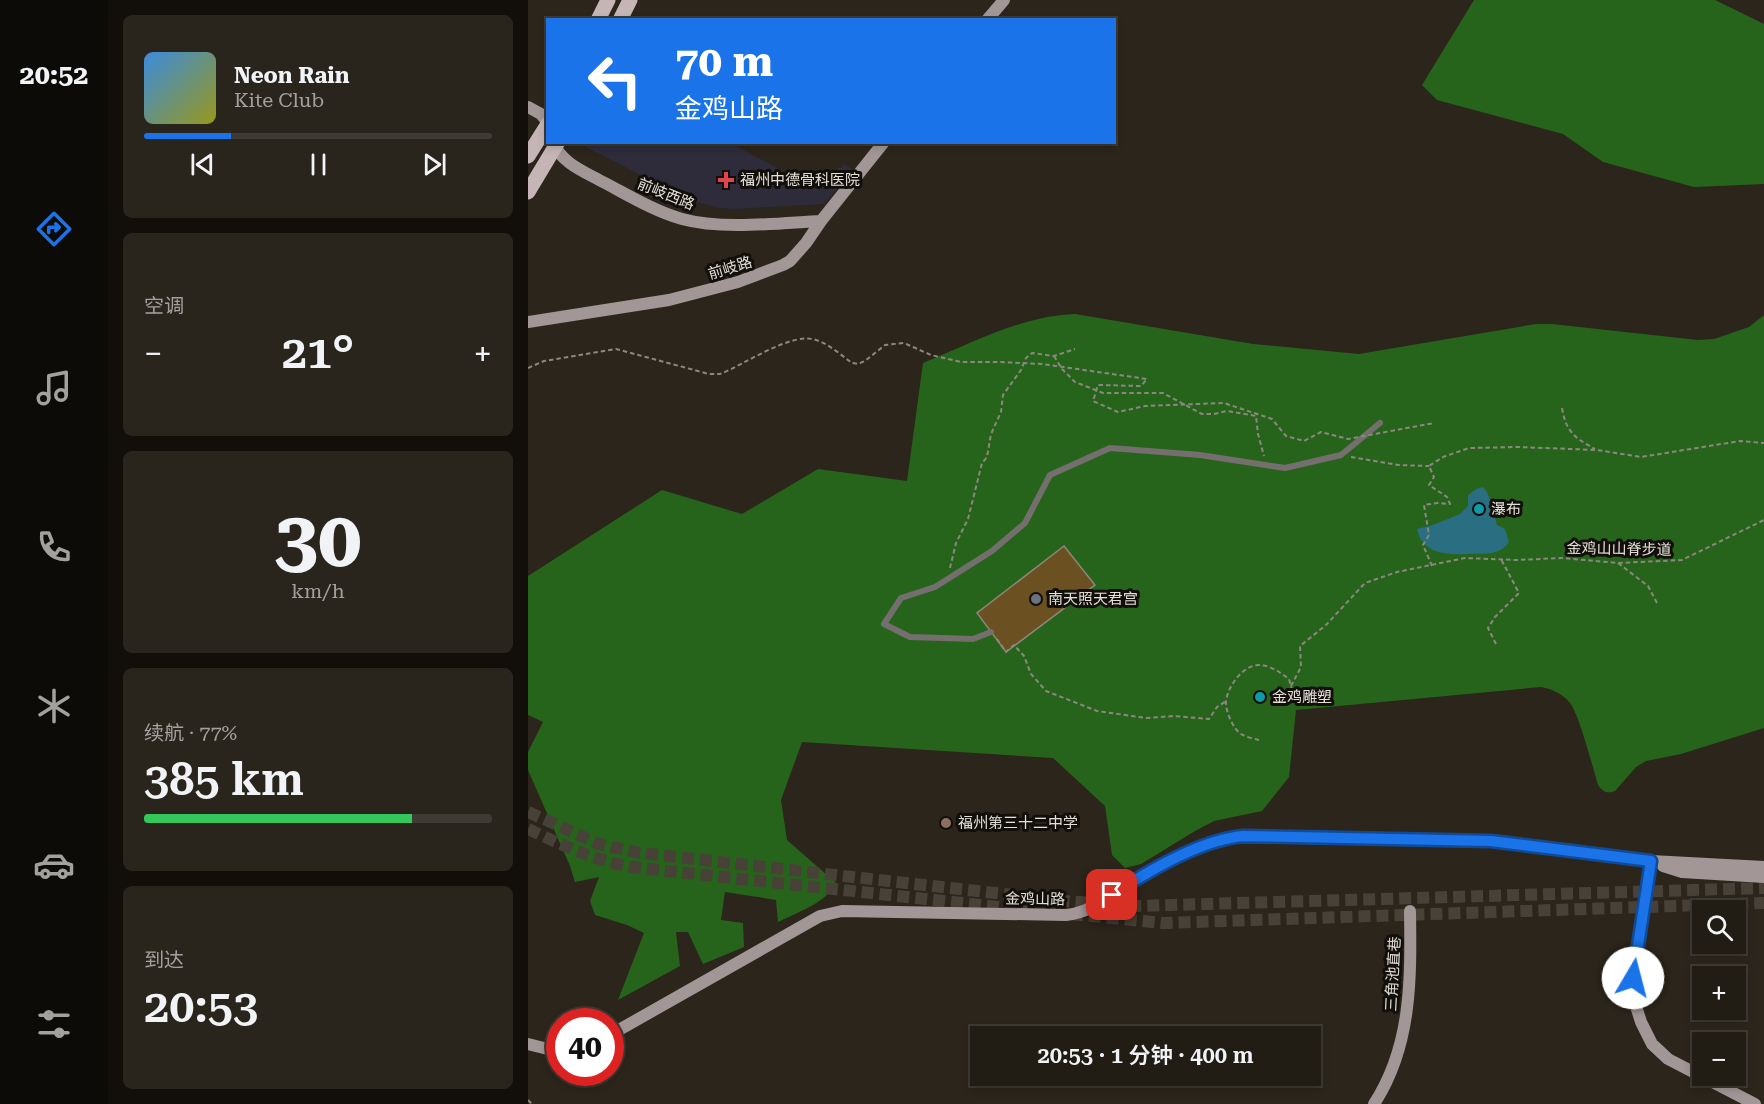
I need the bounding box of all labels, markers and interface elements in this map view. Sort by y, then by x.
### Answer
text: 70 m [675,37,773,86]
icon: left [576,42,654,120]
text: 20:52 [20,59,88,91]
text: Neon Rain [234,63,349,88]
text: Kite Club [234,88,324,112]
text: 金鸡山路 [675,93,783,125]
icon: previous [186,148,219,181]
icon: pause [302,148,335,181]
icon: next [418,148,451,181]
marker: 福州中德骨科医院 [717,171,735,189]
place label: 福州中德骨科医院 [740,171,860,189]
street label: 前岐西路 [635,174,697,214]
icon: directions [33,208,75,250]
street label: 前岐路 [706,253,754,283]
text: 空调 [144,294,184,318]
text: 21° [282,326,354,379]
text: − [144,334,162,373]
text: + [474,334,492,373]
icon: music [33,367,75,409]
text: 30 [274,494,362,585]
place label: 瀑布 [1491,500,1521,518]
marker: 瀑布 [1472,502,1486,516]
icon: phone [33,526,75,568]
street label: 金鸡山山脊步道 [1566,539,1672,559]
text: km/h [291,579,345,603]
place label: 南天照天君宫 [1048,590,1138,608]
marker: 南天照天君宫 [1029,592,1043,606]
icon: climate [33,685,75,727]
place label: 金鸡雕塑 [1272,688,1332,706]
marker: 金鸡雕塑 [1253,690,1267,704]
text: 续航 · 77% [144,721,237,745]
text: 385 km [144,753,304,806]
place label: 福州第三十二中学 [958,814,1078,832]
marker: 福州第三十二中学 [939,816,953,830]
icon: car [33,844,75,886]
pin [1086,869,1137,920]
icon: arrive [1095,878,1128,911]
street label: 金鸡山路 [1005,889,1065,909]
map controls [1692,900,1746,1086]
button: search [1692,900,1746,954]
street label: 三角池直巷 [1382,936,1404,1012]
position arrow [1601,946,1665,1010]
text: 到达 [144,948,184,972]
button: + [1692,966,1746,1020]
text: 20:53 [144,980,258,1033]
icon: filters [33,1003,75,1045]
speed limit sign: 40 [546,1008,624,1086]
button: − [1692,1032,1746,1086]
text: 20:53 · 1 分钟 · 400 m [1037,1043,1254,1068]

